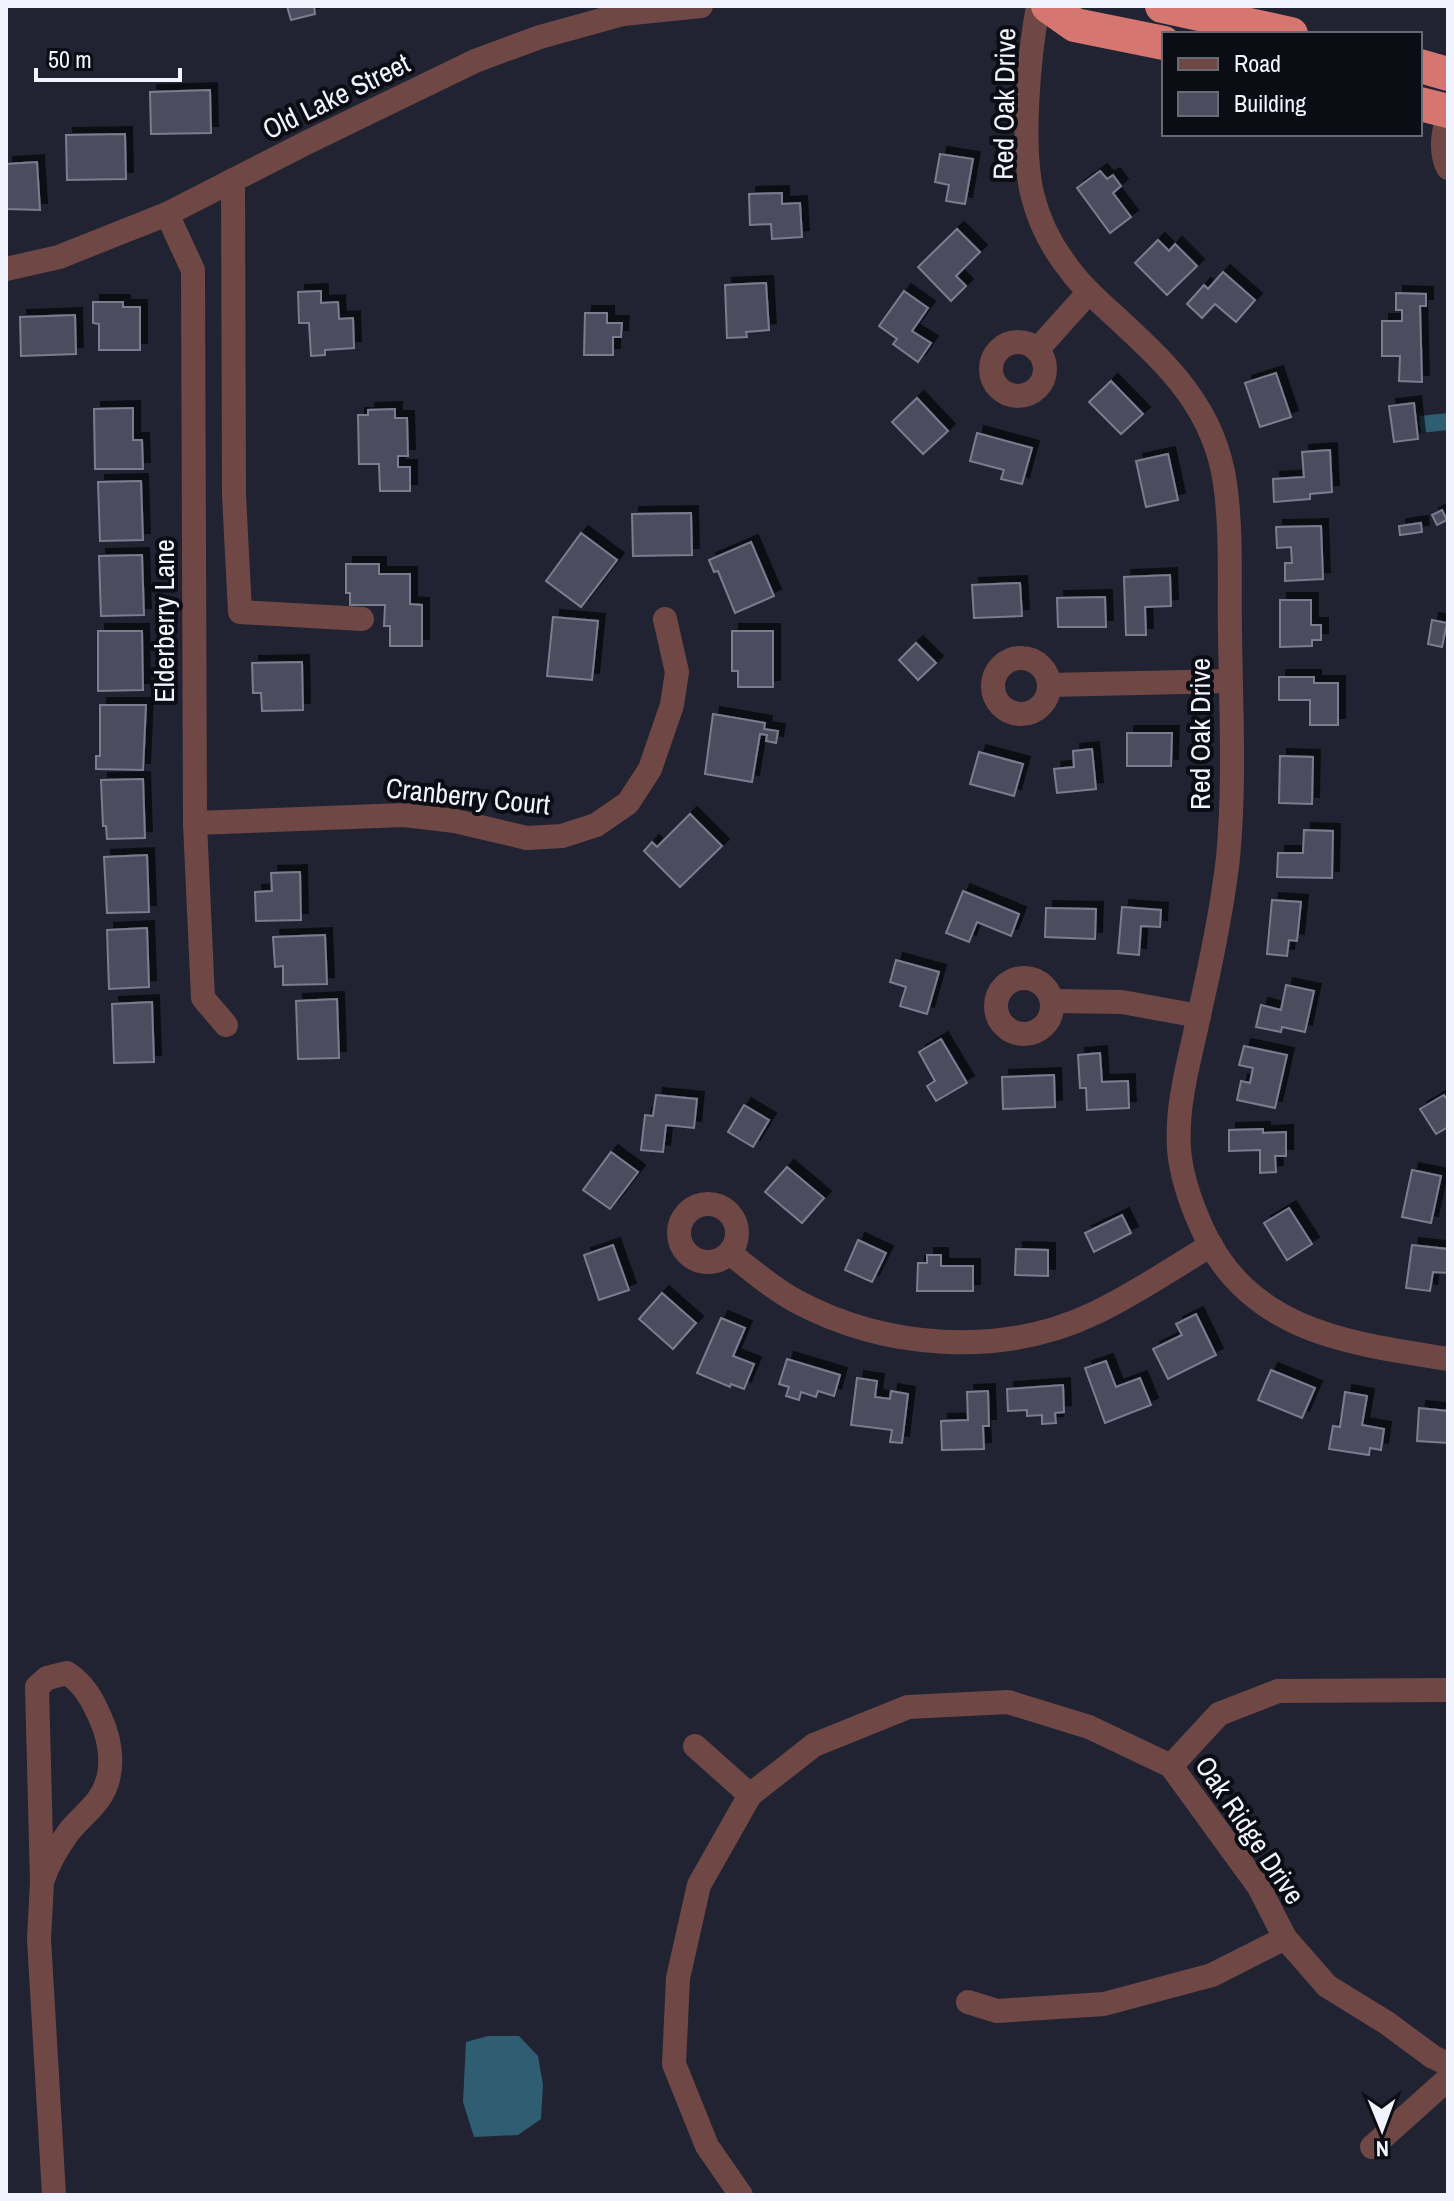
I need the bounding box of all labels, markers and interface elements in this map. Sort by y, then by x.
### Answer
street label: Red Oak Drive [984,28,1024,180]
scale bar [36,32,180,82]
legend [1162,32,1422,136]
text: 50 m [48,43,92,75]
street label: Old Lake Street [256,44,416,148]
text: Road [1234,47,1281,79]
text: Building [1234,87,1306,119]
street label: Elderberry Lane [145,539,183,703]
street label: Red Oak Drive [1181,658,1219,810]
street label: Cranberry Court [384,769,552,823]
street label: Oak Ridge Drive [1186,1748,1314,1912]
north arrow [1342,2089,1422,2169]
text: N [1376,2134,1389,2164]

